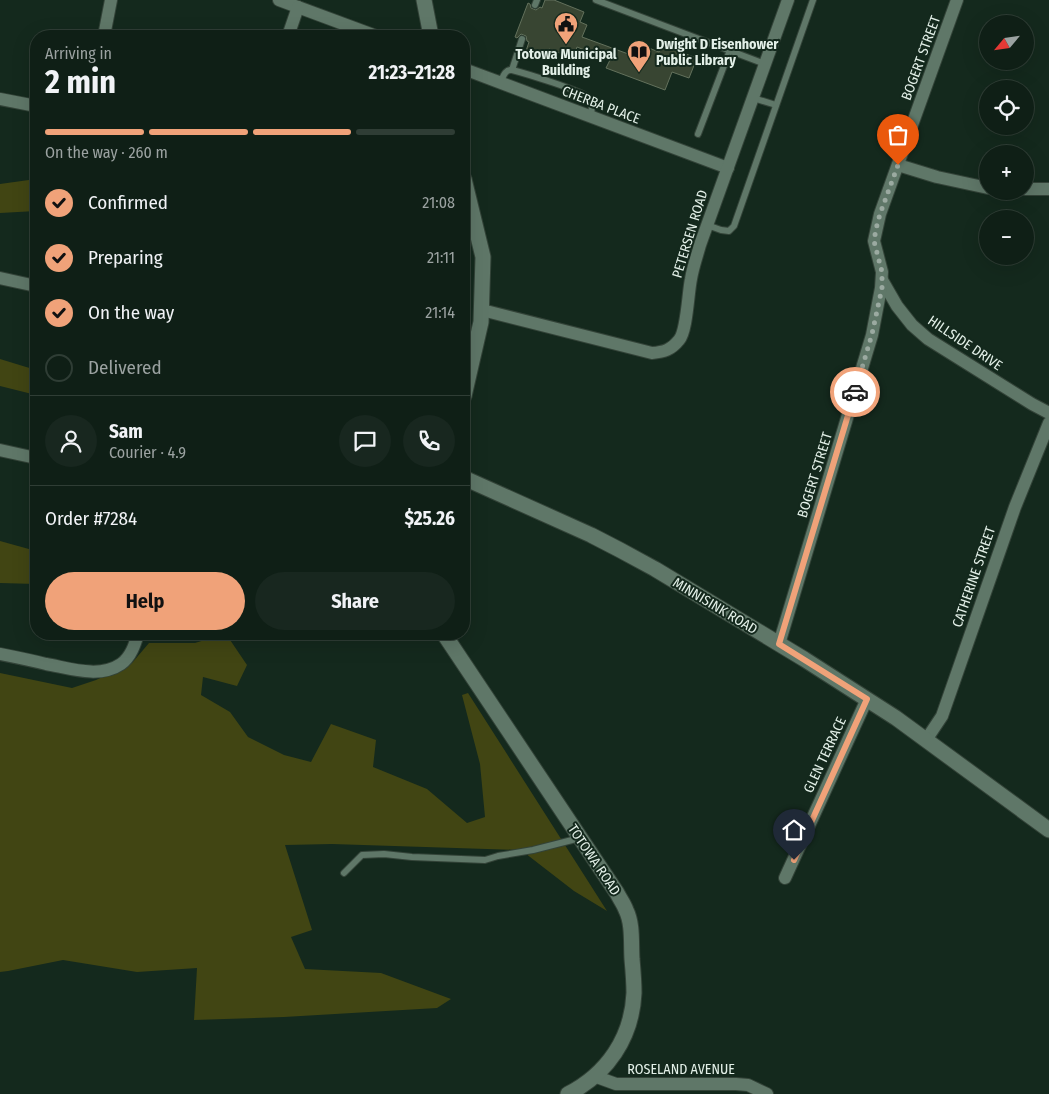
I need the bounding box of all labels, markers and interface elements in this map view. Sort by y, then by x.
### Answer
public building icon: Totowa Municipal Building [553,11,579,45]
street label: BOGERT STREET [898,13,944,103]
north arrow [979,15,1034,70]
map controls [979,15,1034,265]
place label: Dwight D Eisenhower Public Library [656,36,779,69]
library icon: Dwight D Eisenhower Public Library [626,39,652,73]
text: Arriving in [45,44,112,63]
place label: Totowa Municipal Building [515,46,617,79]
text: 21:23–21:28 [369,61,455,84]
text: 2 min [45,63,116,101]
button: locate [979,80,1034,135]
street label: CHERBA PLACE [559,82,643,128]
pin [877,114,919,165]
icon: bag [884,121,912,149]
text: On the way · 260 m [45,143,168,162]
button: + [979,145,1034,200]
street label: PETERSEN ROAD [669,188,711,280]
icon: check [45,189,73,217]
text: Confirmed [88,191,168,214]
text: 21:08 [422,193,455,212]
button: − [979,210,1034,265]
icon: check [45,244,73,272]
text: Preparing [88,246,163,269]
text: 21:11 [427,248,455,267]
icon: check [45,299,73,327]
text: On the way [88,301,174,324]
text: 21:14 [425,303,455,322]
street label: HILLSIDE DRIVE [925,312,1006,374]
text: Delivered [88,356,162,379]
courier [830,367,880,417]
icon: car [841,378,869,406]
button: person [45,415,97,467]
button: chat [339,415,391,467]
button: phone [403,415,455,467]
text: Sam [109,420,143,443]
street label: BOGERT STREET [794,430,836,520]
text: Courier · 4.9 [109,443,186,462]
text: Order #7284 [45,507,137,530]
text: $25.26 [405,507,455,530]
street label: CATHERINE STREET [949,524,999,630]
button: Help [45,572,245,630]
button: Share [255,572,455,630]
street label: MINNISINK ROAD [670,574,760,638]
street label: GLEN TERRACE [800,714,850,796]
pin [773,809,815,860]
icon: home [780,816,808,844]
street label: TOTOWA ROAD [564,821,624,899]
street label: ROSELAND AVENUE [627,1061,735,1078]

